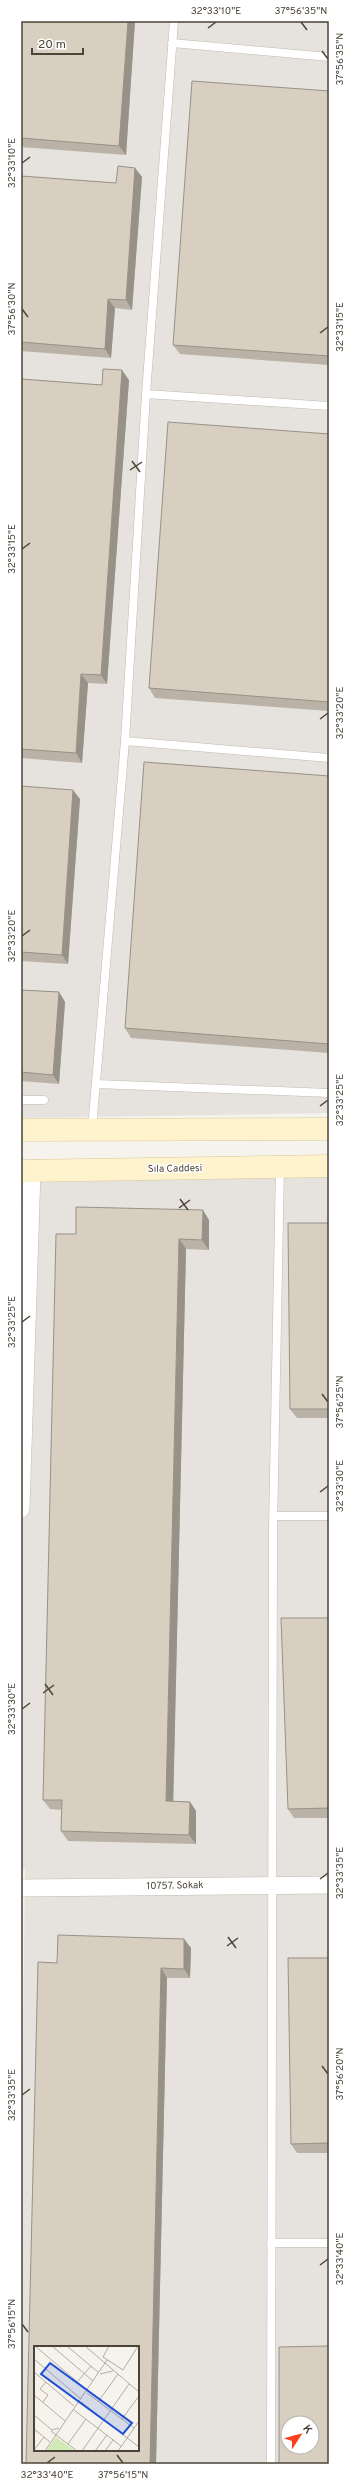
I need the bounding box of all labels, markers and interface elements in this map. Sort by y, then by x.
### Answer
text: 32°33'10"E [191,5,241,18]
text: 37°56'35"N [275,5,327,18]
scale bar [32,30,83,56]
text: 37°56'35"N [334,33,347,85]
text: 20 m [38,37,66,53]
text: 32°33'10"E [6,138,19,188]
text: 37°56'30"N [6,282,19,336]
text: 32°33'15"E [334,302,347,352]
text: 32°33'15"E [6,524,19,574]
text: 32°33'20"E [334,687,347,739]
text: 32°33'20"E [6,910,19,962]
text: 32°33'25"E [334,1074,347,1126]
street label: Sıla Caddesi [148,1162,202,1176]
text: 32°33'25"E [6,1296,19,1348]
text: 37°56'25"N [334,1376,347,1429]
text: 32°33'30"E [334,1460,347,1512]
text: 32°33'30"E [6,1683,19,1735]
text: 32°33'35"E [334,1847,347,1899]
street label: 10757. Sokak [146,1879,204,1893]
text: 37°56'20"N [334,2047,347,2101]
text: 32°33'35"E [6,2069,19,2121]
text: 32°33'40"E [334,2233,347,2285]
text: 37°56'15"N [6,2299,19,2349]
inset map [34,2346,139,2451]
north arrow [280,2415,320,2455]
text: K [299,2422,315,2437]
text: 32°33'40"E [21,2469,73,2482]
text: 37°56'15"N [98,2469,148,2482]

